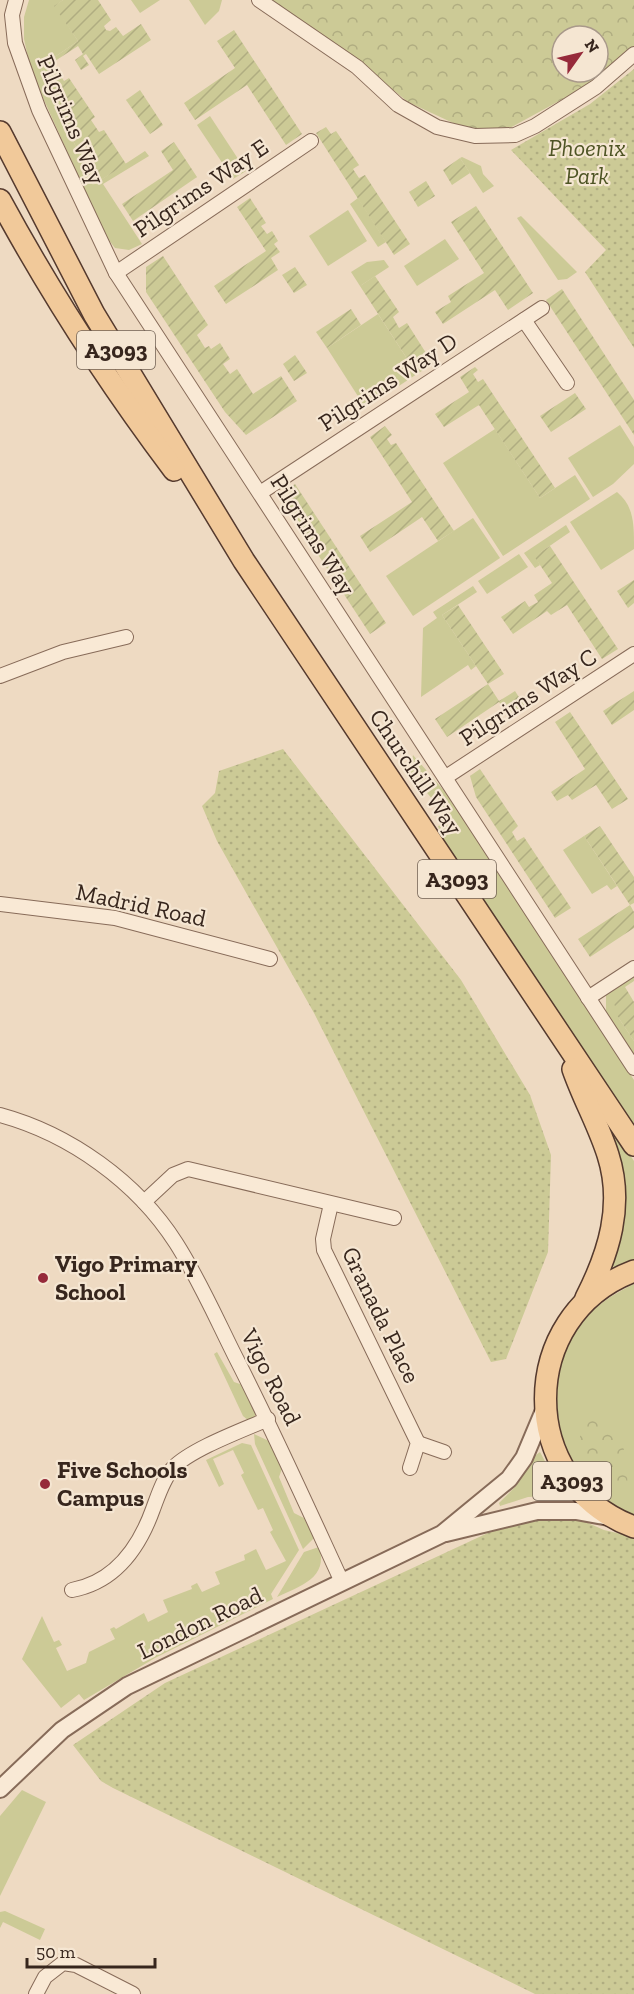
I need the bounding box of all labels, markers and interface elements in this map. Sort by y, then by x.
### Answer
north arrow [550,24,610,84]
text: N [581,36,603,56]
street label: Pilgrims Way [31,51,112,189]
street label: Pilgrims Way E [128,132,274,243]
park label: Phoenix Park [548,133,626,190]
street label: Pilgrims Way D [313,326,462,437]
road number: A3093 [77,331,155,369]
street label: Pilgrims Way [265,469,363,601]
street label: Pilgrims Way C [454,641,602,752]
street label: Churchill Way [364,703,470,841]
road number: A3093 [418,860,496,898]
street label: Madrid Road [73,877,209,932]
street label: Granada Place [336,1242,427,1388]
place label: Vigo Primary School [55,1249,198,1306]
marker: Vigo Primary School [36,1271,50,1285]
street label: Vigo Road [234,1323,308,1430]
place label: Five Schools Campus [57,1455,187,1512]
road number: A3093 [533,1462,611,1500]
marker: Five Schools Campus [38,1477,52,1491]
street label: London Road [133,1580,267,1665]
scale bar [27,1931,154,1969]
text: 50 m [36,1941,76,1963]

